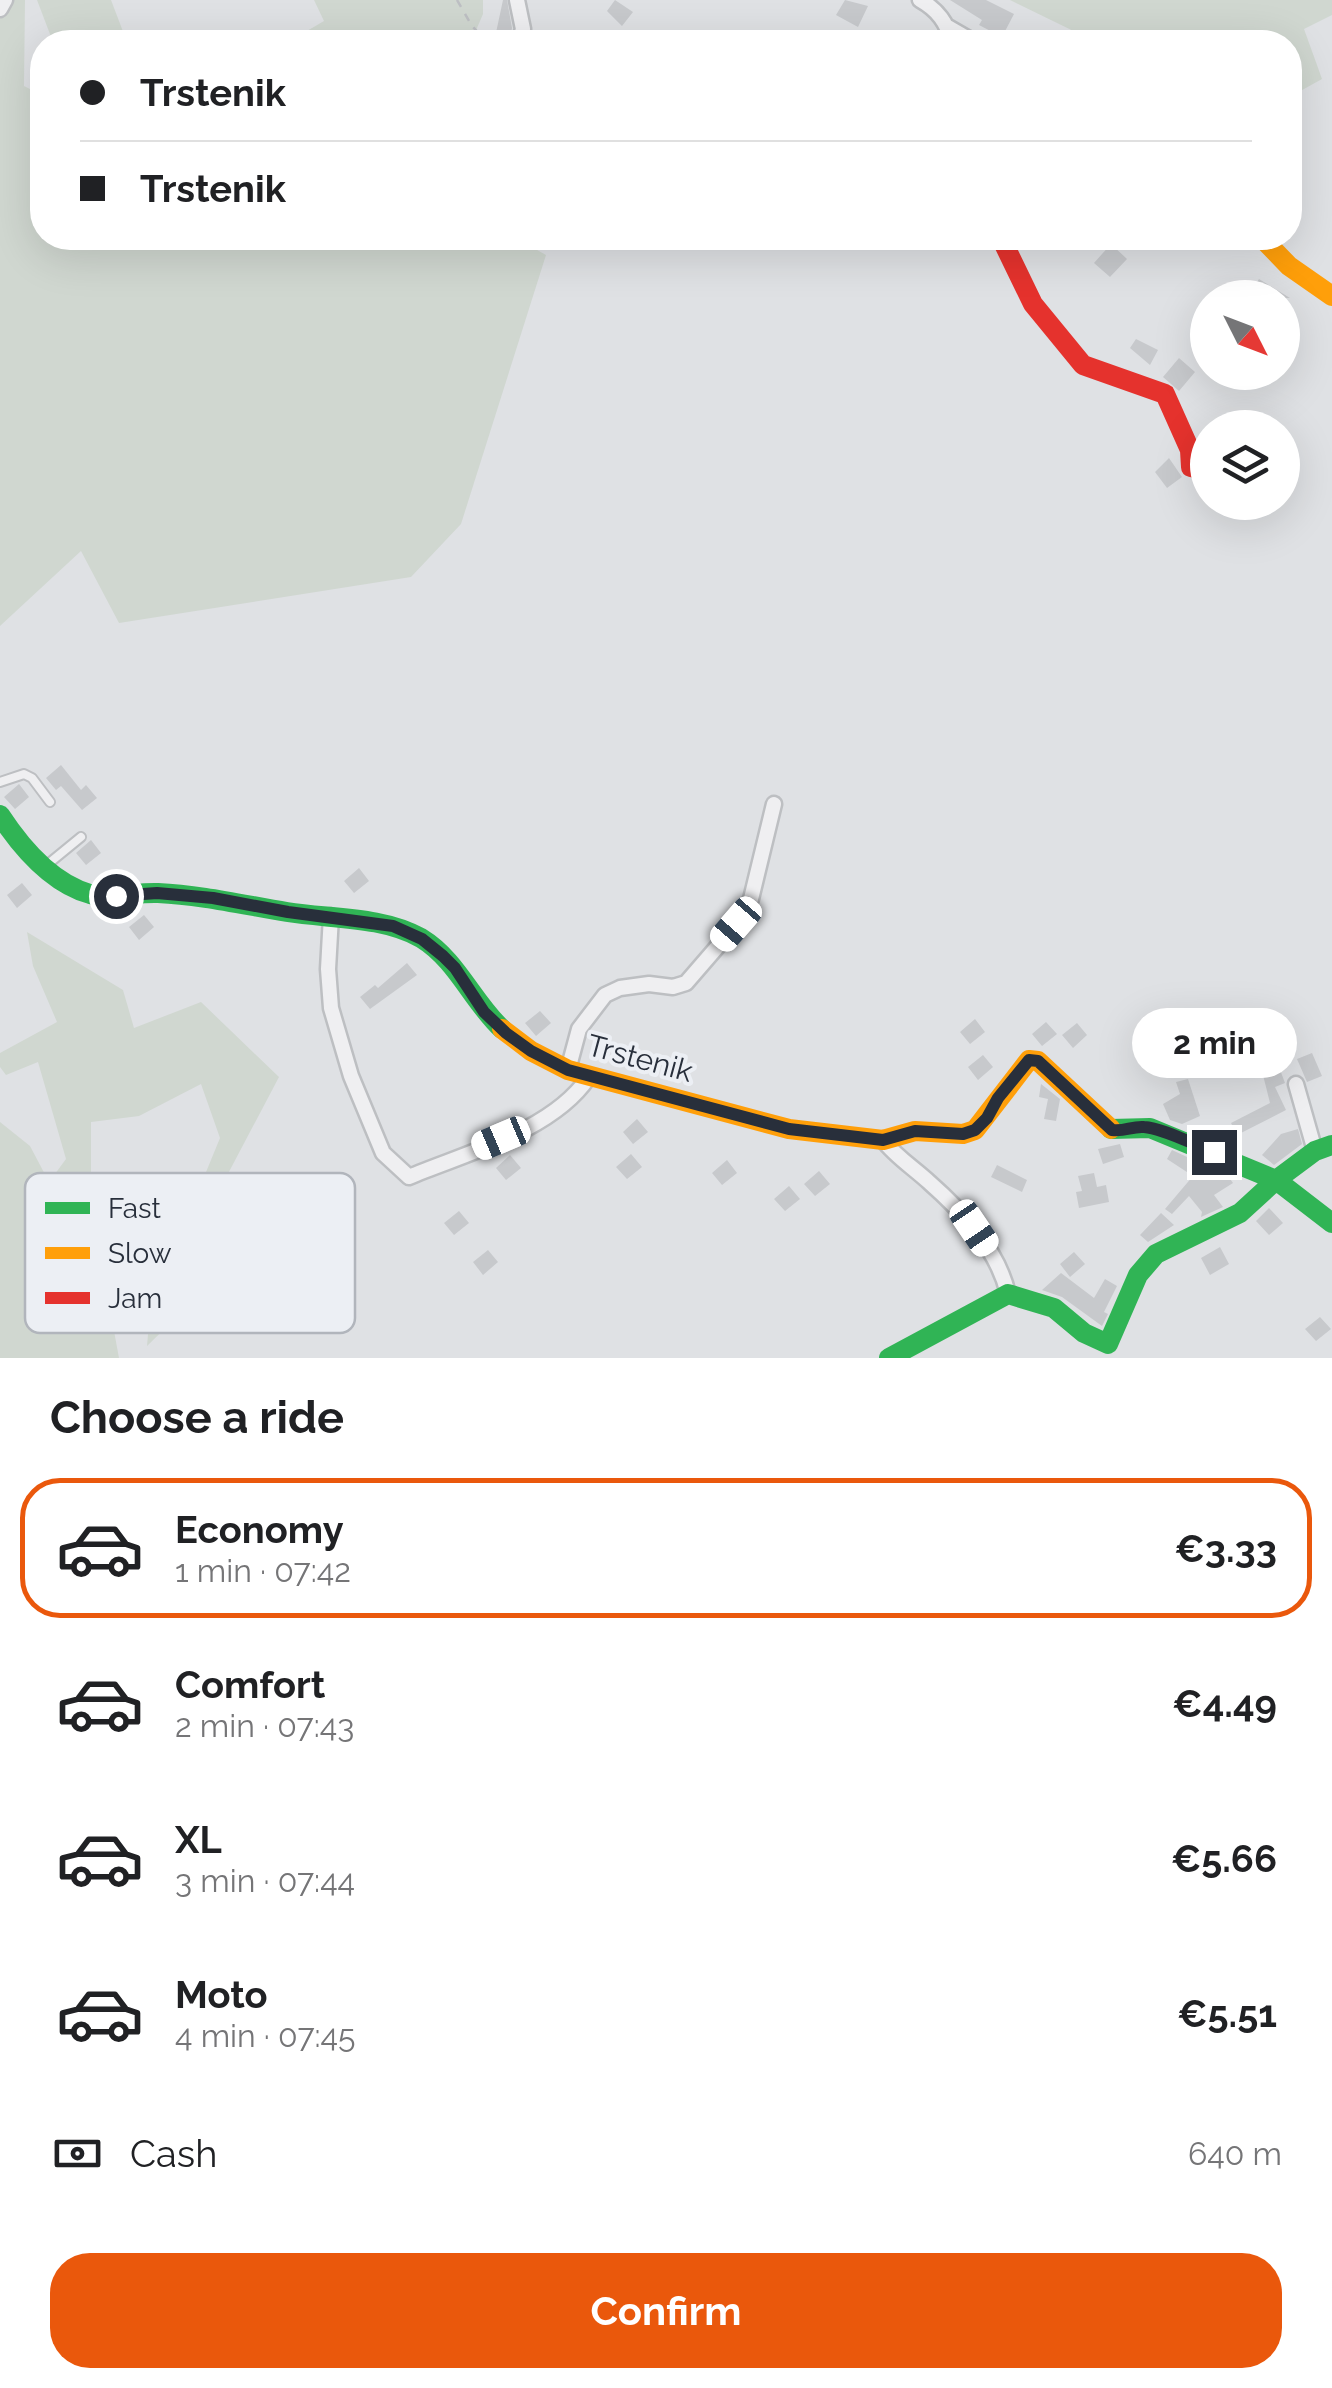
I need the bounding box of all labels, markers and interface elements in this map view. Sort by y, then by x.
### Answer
text: Trstenik [140,70,286,115]
text: Trstenik [140,166,286,211]
north arrow [1190,280,1300,390]
map controls [1190,280,1300,520]
button: layers [1190,410,1300,520]
route start [94,874,139,919]
car [705,892,767,956]
callout: 2 min [1132,1007,1296,1077]
text: 2 min [1173,1024,1256,1061]
street label: Trstenik [583,1027,697,1089]
car [468,1112,534,1164]
route end [1192,1130,1237,1175]
legend [25,1173,355,1333]
text: Fast [108,1192,161,1225]
car [945,1195,1003,1261]
text: Slow [108,1237,172,1270]
text: Jam [108,1282,162,1315]
text: Choose a ride [50,1391,344,1444]
icon: car [55,1503,145,1593]
text: Economy [175,1507,344,1552]
text: €3.33 [1175,1526,1277,1571]
text: 1 min · 07:42 [175,1552,351,1589]
icon: car [55,1658,145,1748]
text: Comfort [175,1662,325,1707]
text: €4.49 [1172,1681,1277,1726]
text: 2 min · 07:43 [175,1707,354,1744]
icon: car [55,1813,145,1903]
text: XL [175,1817,222,1862]
text: €5.66 [1171,1836,1277,1881]
text: 3 min · 07:44 [175,1862,355,1899]
icon: car [55,1968,145,2058]
text: Moto [175,1972,268,2017]
text: €5.51 [1177,1991,1277,2036]
text: 4 min · 07:45 [175,2017,355,2054]
icon: cash [50,2126,105,2181]
text: Cash [130,2131,217,2176]
text: 640 m [1188,2135,1282,2172]
button: Confirm [50,2253,1282,2368]

